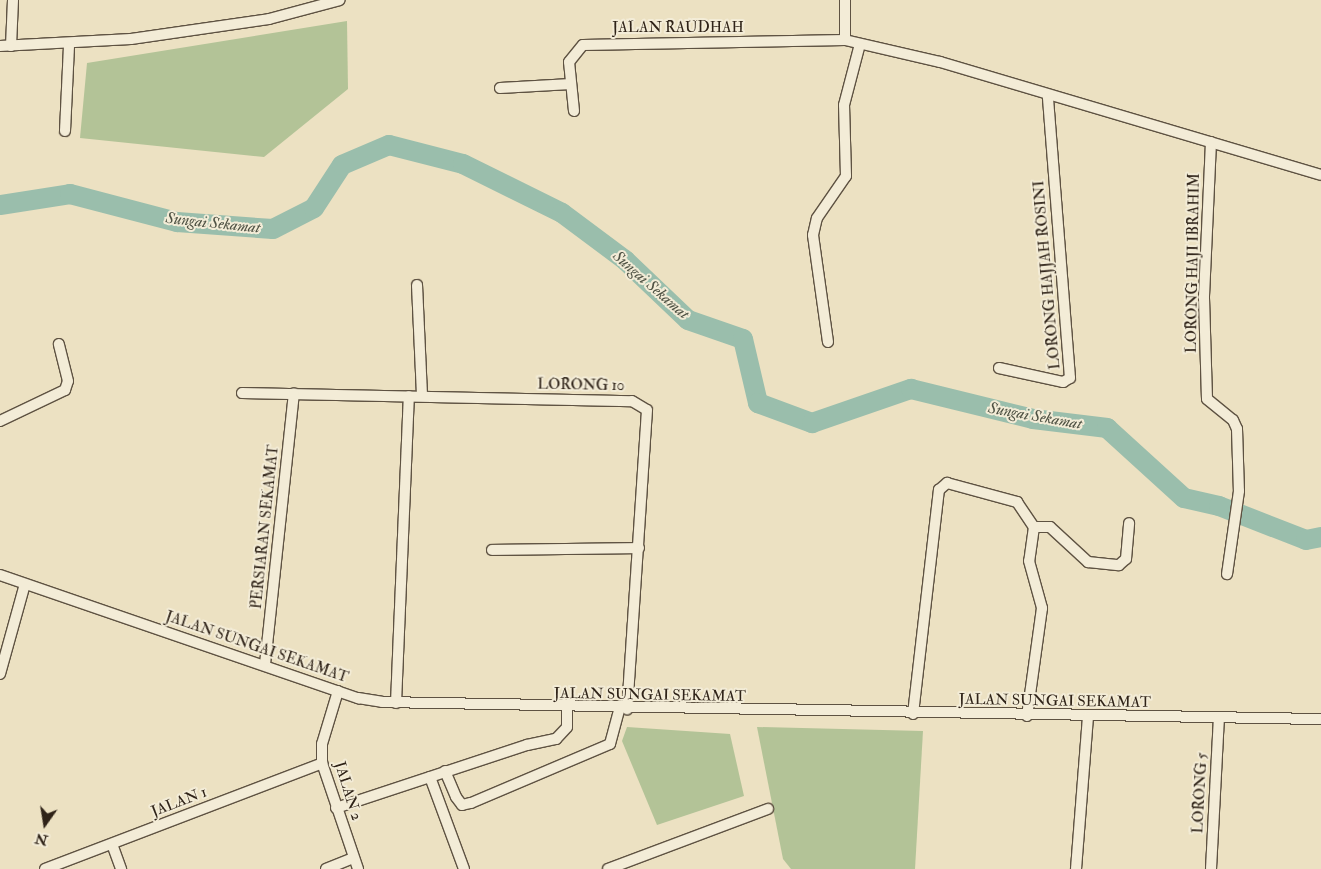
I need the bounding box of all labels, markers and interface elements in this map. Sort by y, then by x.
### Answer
street label: JALAN RAUDHAH [612,19,744,37]
street label: LORONG HAJI IBRAHIM [1182,173,1204,353]
street label: LORONG HAJJAH ROSINI [1030,180,1064,370]
water label: Sungai Sekamat [165,208,261,238]
water label: Sungai Sekamat [609,247,693,323]
street label: LORONG 10 [537,375,625,395]
water label: Sungai Sekamat [987,398,1083,434]
street label: PERSIARAN SEKAMAT [247,444,283,610]
street label: JALAN SUNGAI SEKAMAT [163,607,351,687]
street label: JALAN SUNGAI SEKAMAT [554,684,746,706]
street label: JALAN SUNGAI SEKAMAT [959,690,1151,712]
street label: LORONG 5 [1189,752,1211,834]
street label: JALAN 2 [331,759,365,823]
street label: JALAN 1 [149,783,209,821]
north arrow [20,799,70,849]
text: N [33,829,50,849]

